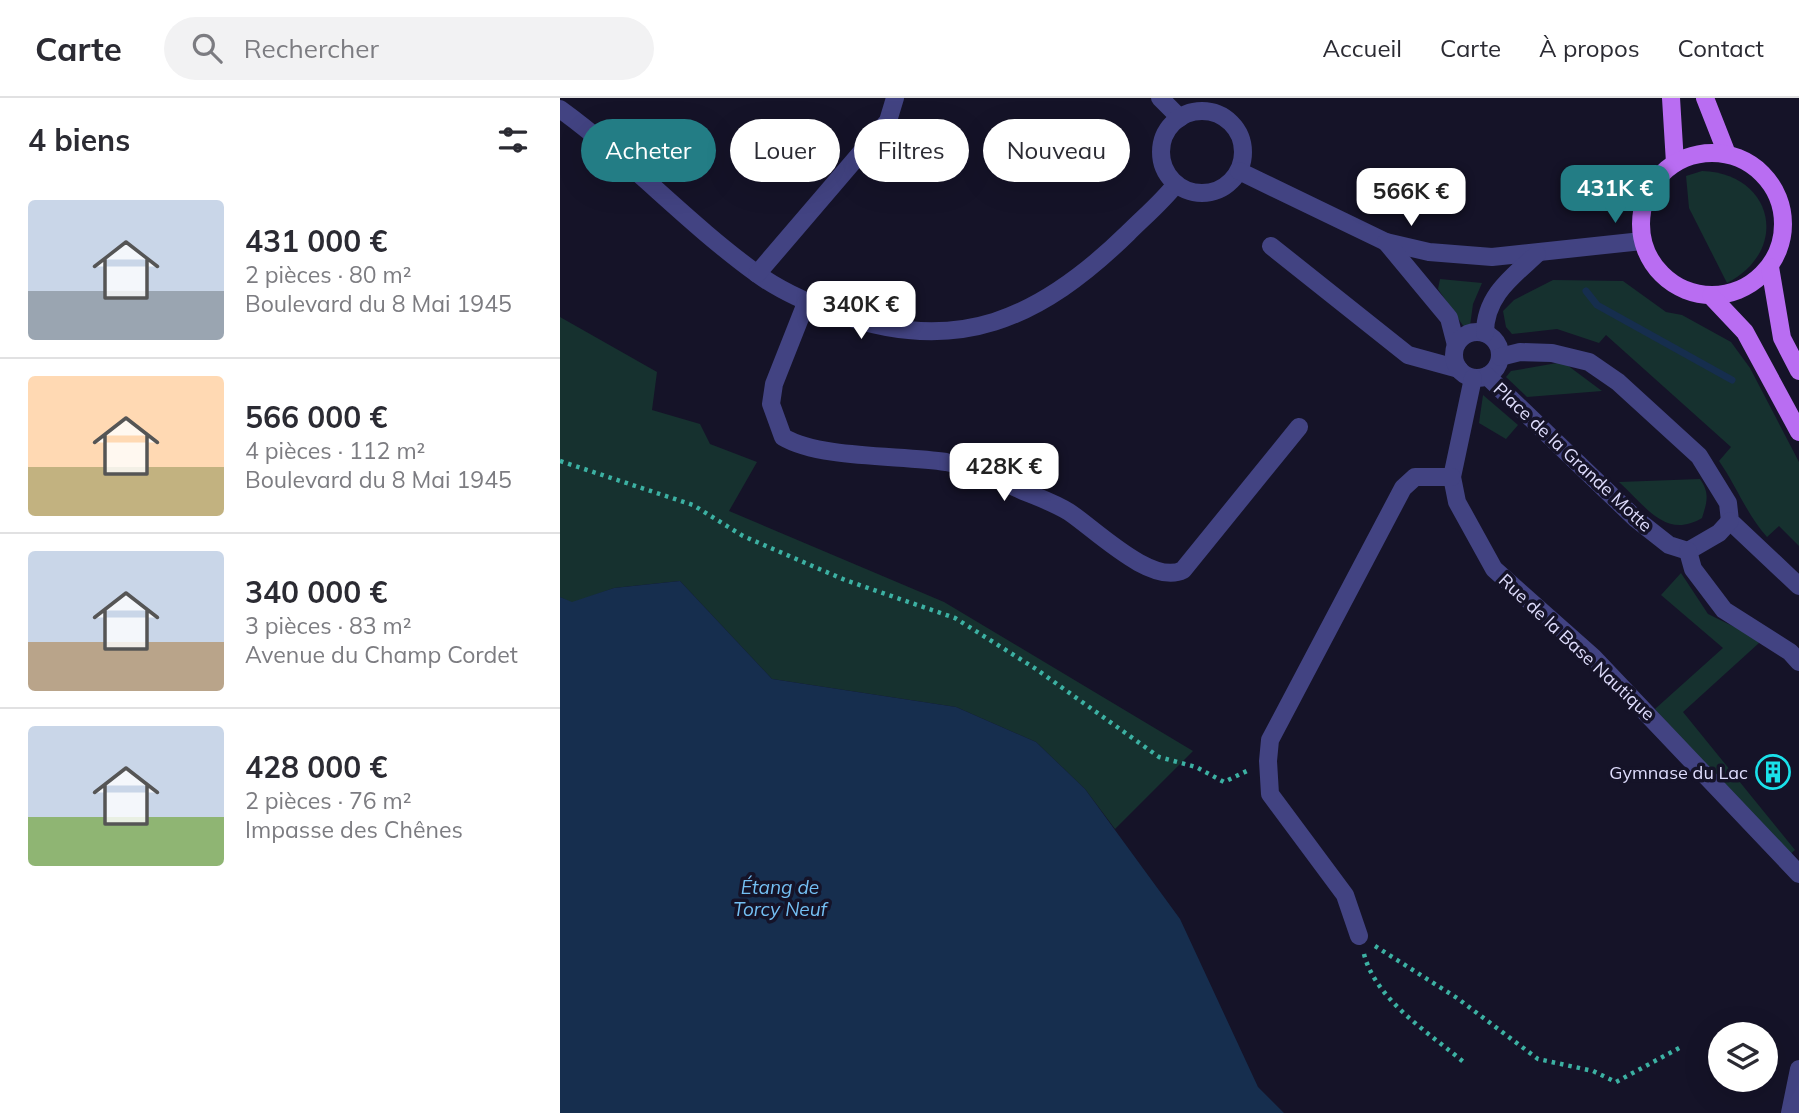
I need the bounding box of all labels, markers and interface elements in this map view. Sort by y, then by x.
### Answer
search box [164,17,654,80]
text: Carte [35,28,122,69]
icon: search [188,29,226,67]
text: Rechercher [244,32,379,65]
text: Accueil [1323,33,1402,63]
text: Carte [1440,33,1501,63]
text: À propos [1539,33,1640,63]
text: Contact [1678,33,1764,63]
chip: Acheter [581,119,716,182]
chip: Louer [730,119,840,182]
chip: Filtres [854,119,969,182]
chip: Nouveau [983,119,1130,182]
text: 4 biens [28,121,130,159]
icon: filters [494,121,532,159]
pin: 431K € [1558,166,1672,225]
pin: 566K € [1354,169,1468,228]
text: 431K € [1577,173,1653,202]
text: 566K € [1373,176,1449,205]
text: 431 000 € [245,222,387,260]
icon: home [84,228,168,312]
text: 2 pièces · 80 m² [245,260,412,289]
pin: 340K € [804,282,918,341]
text: Boulevard du 8 Mai 1945 [245,289,512,318]
text: 340K € [823,289,899,318]
street label: Place de la Grande Motte [1489,377,1657,537]
text: 566 000 € [245,398,387,436]
icon: home [84,404,168,488]
text: 4 pièces · 112 m² [245,436,425,465]
pin: 428K € [947,444,1061,503]
text: 428K € [966,451,1042,480]
text: Boulevard du 8 Mai 1945 [245,465,512,494]
street label: Rue de la Base Nautique [1494,569,1660,725]
text: 340 000 € [245,573,387,611]
icon: home [84,579,168,663]
text: 3 pièces · 83 m² [245,611,412,640]
text: Avenue du Champ Cordet [245,640,518,669]
text: 428 000 € [245,748,387,786]
building icon: Gymnase du Lac [1754,753,1792,791]
icon: home [84,754,168,838]
place label: Gymnase du Lac [1609,761,1748,784]
text: 2 pièces · 76 m² [245,786,412,815]
text: Impasse des Chênes [245,815,463,844]
water label: Étang de Torcy Neuf [733,875,830,921]
map controls [1708,1022,1778,1092]
button: layers [1708,1022,1778,1092]

